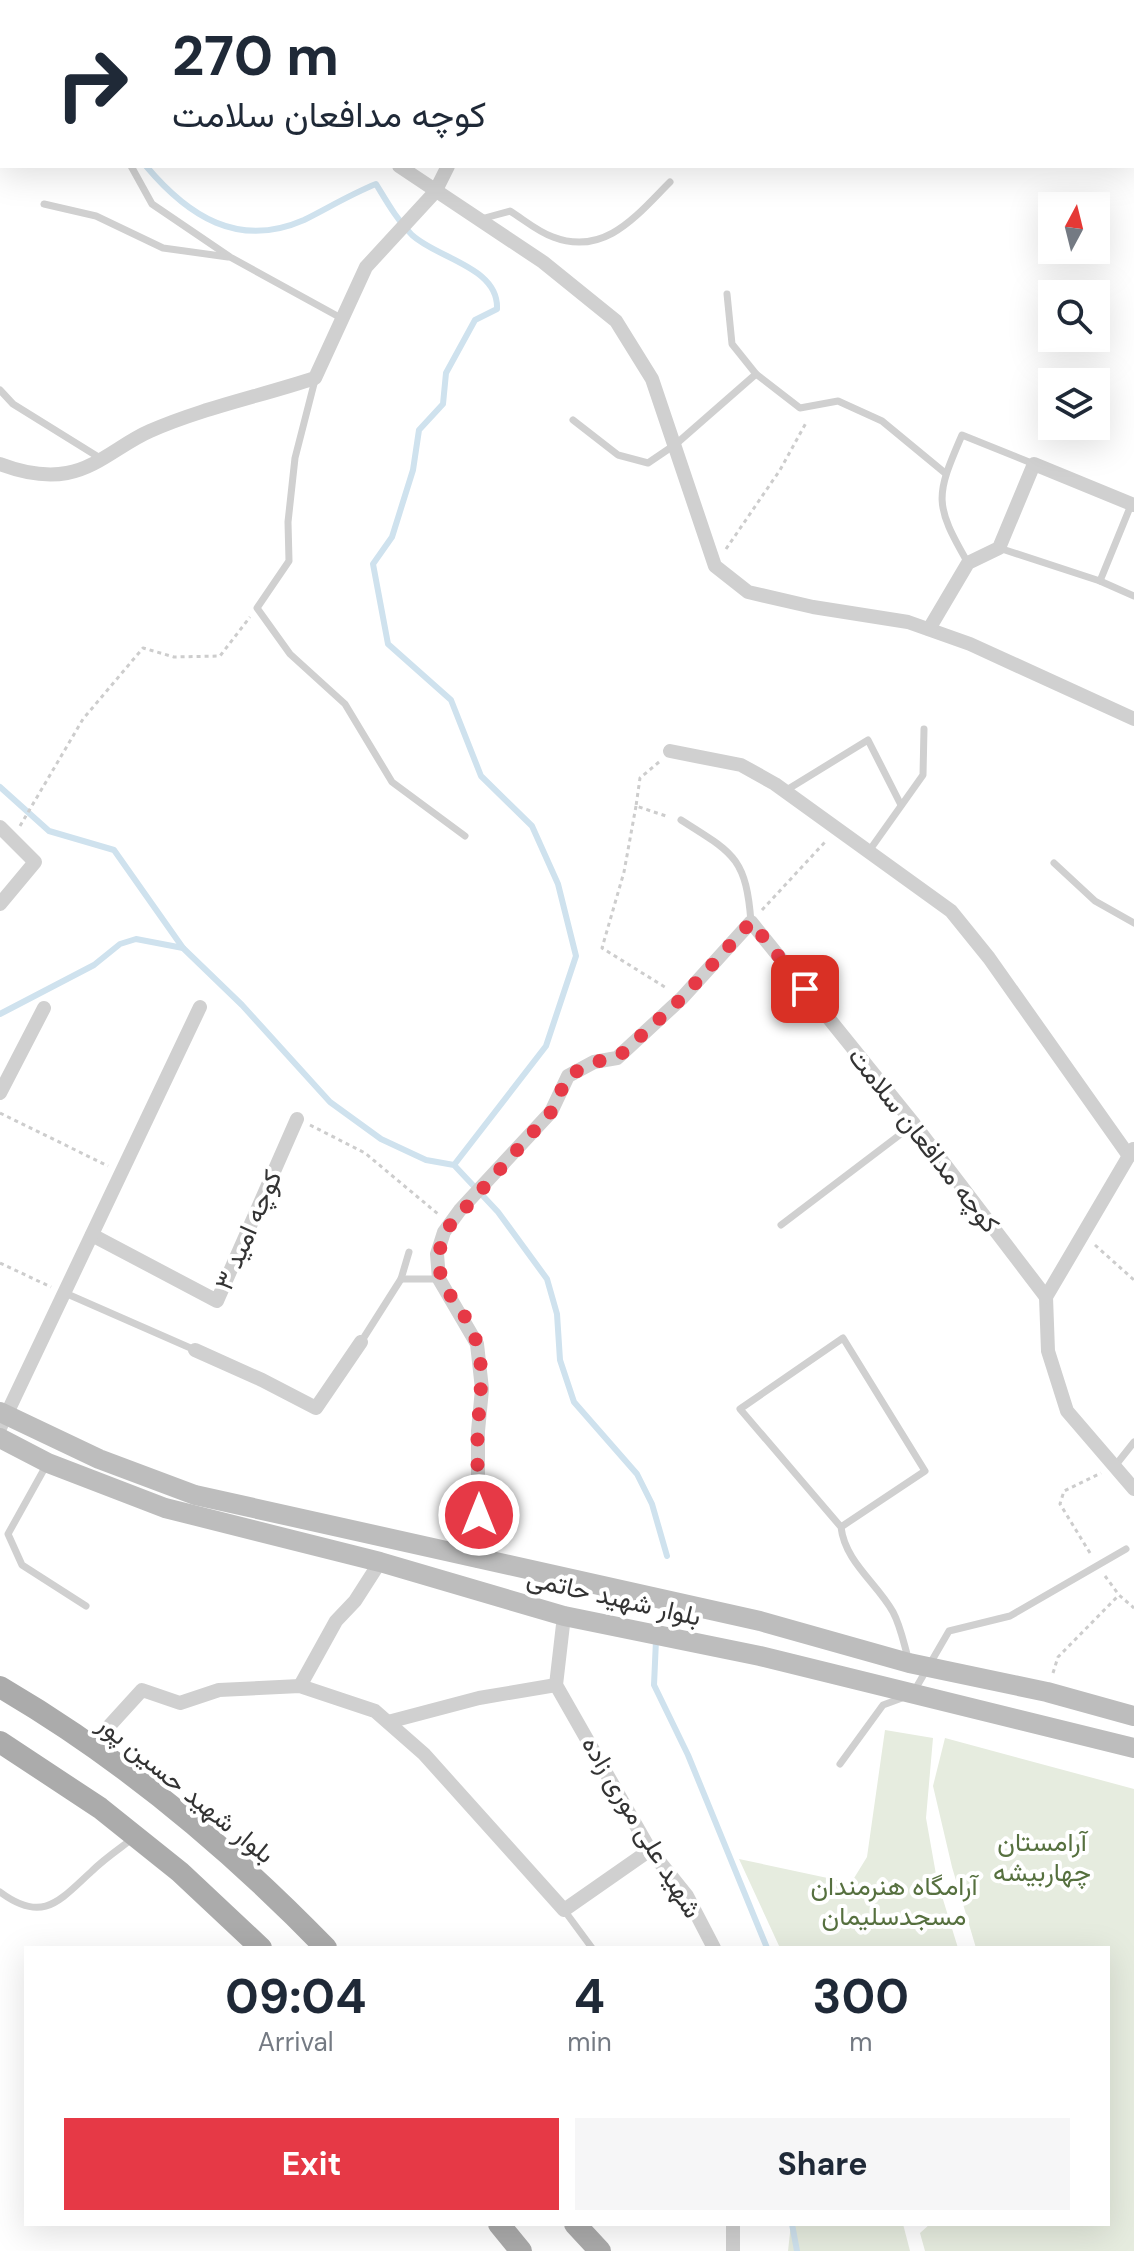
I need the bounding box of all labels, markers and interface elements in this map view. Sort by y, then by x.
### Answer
text: 270 m [172,19,339,92]
icon: right [40,32,144,136]
text: کوچه مدافعان سلامت [172,91,486,138]
north arrow [1038,192,1110,264]
map controls [1038,192,1110,440]
button: search [1038,280,1110,352]
button: layers [1038,368,1110,440]
pin [771,955,839,1023]
icon: arrive [783,967,827,1011]
street label: کوچه مدافعان سلامت [840,1040,1007,1240]
street label: کوچه امید ۳ [206,1165,291,1296]
position arrow [437,1473,521,1557]
street label: بلوار شهید حاتمی [524,1560,704,1634]
street label: بلوار شهيد حسین پور [89,1706,282,1872]
street label: شهید علی موری زاده [574,1730,710,1924]
park label: آرامستان چهاربیشه [993,1825,1091,1890]
park label: آرامگاه هنرمندان مسجدسلیمان [810,1869,979,1933]
text: 09:04 [225,1965,366,2028]
text: 4 [574,1965,605,2028]
text: 300 [813,1965,909,2028]
text: Arrival [258,2025,334,2059]
text: min [567,2025,612,2059]
text: m [849,2025,872,2059]
button: Exit [64,2118,559,2210]
button: Share [575,2118,1070,2210]

